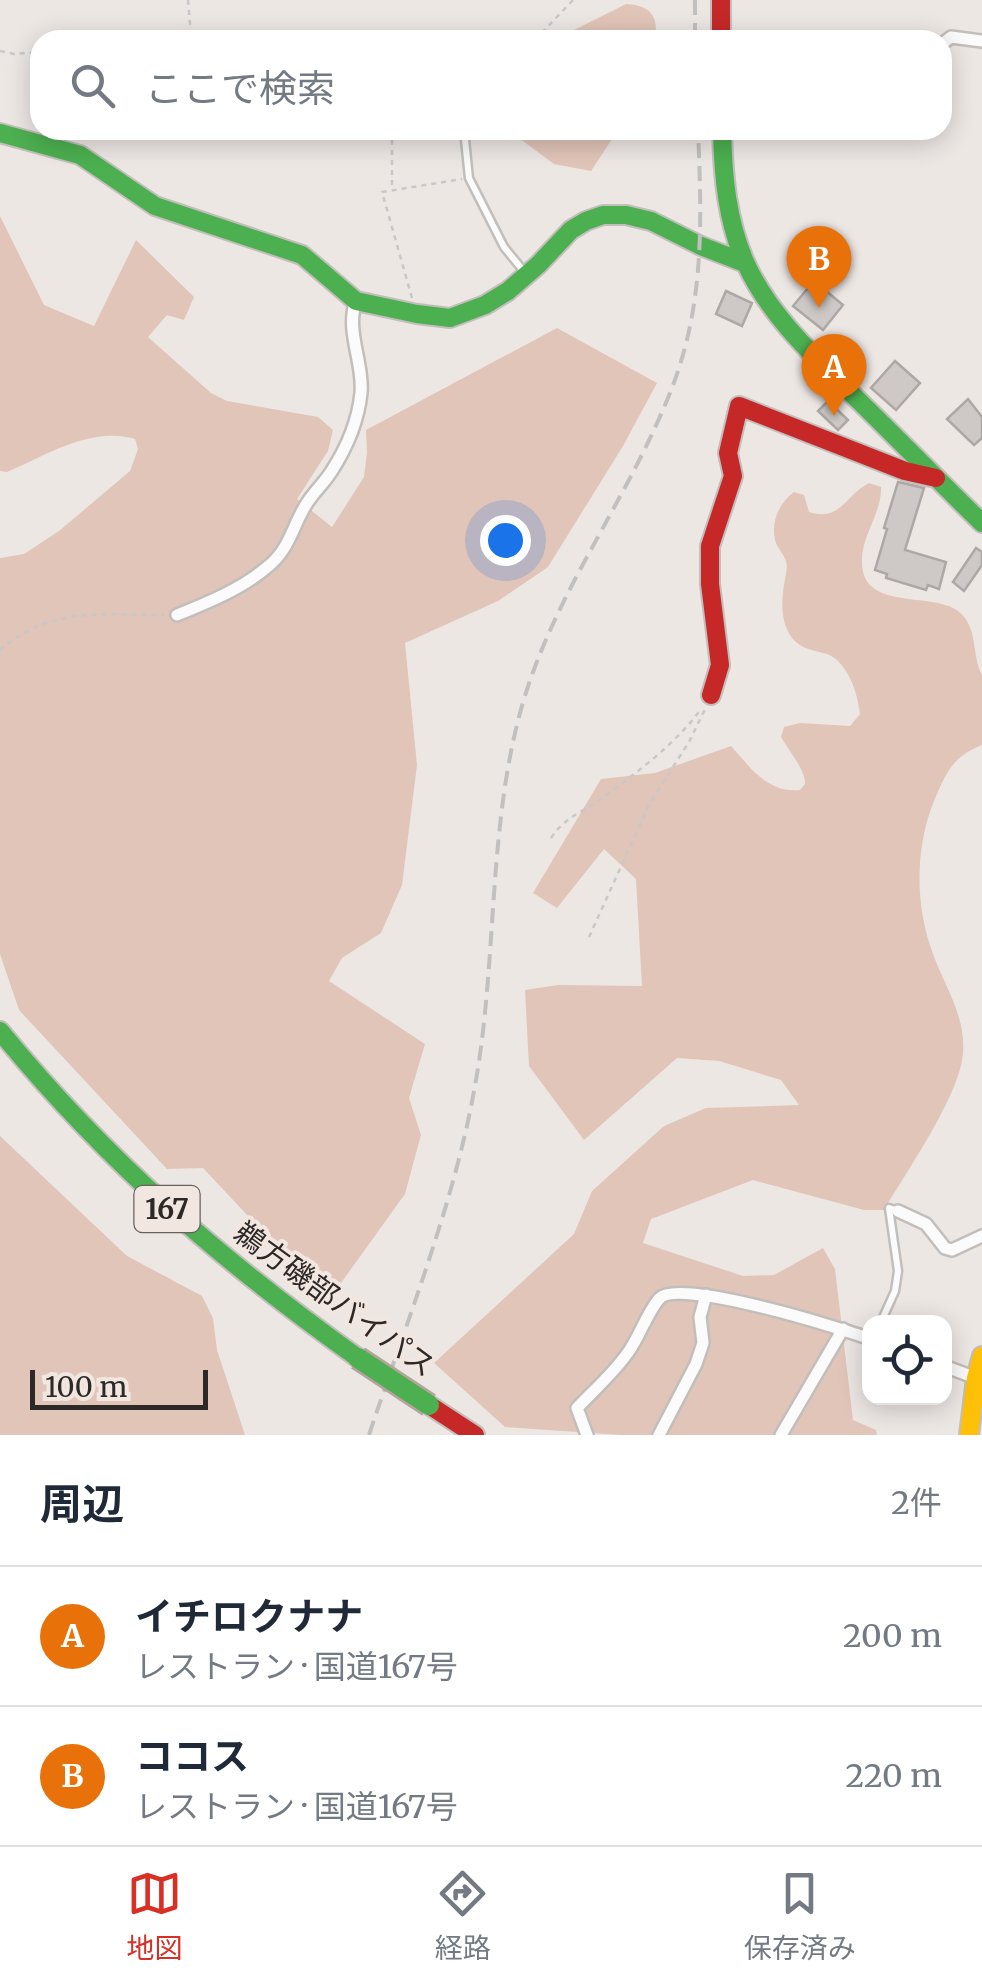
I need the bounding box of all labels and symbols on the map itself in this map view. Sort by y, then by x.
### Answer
pin: B [786,226,852,308]
pin: A [802,334,866,416]
your location [480,515,531,566]
road number: 167 [134,1186,200,1232]
street label: 鵜方磯部バイパス [227,1213,443,1385]
scale bar [30,1365,208,1410]

